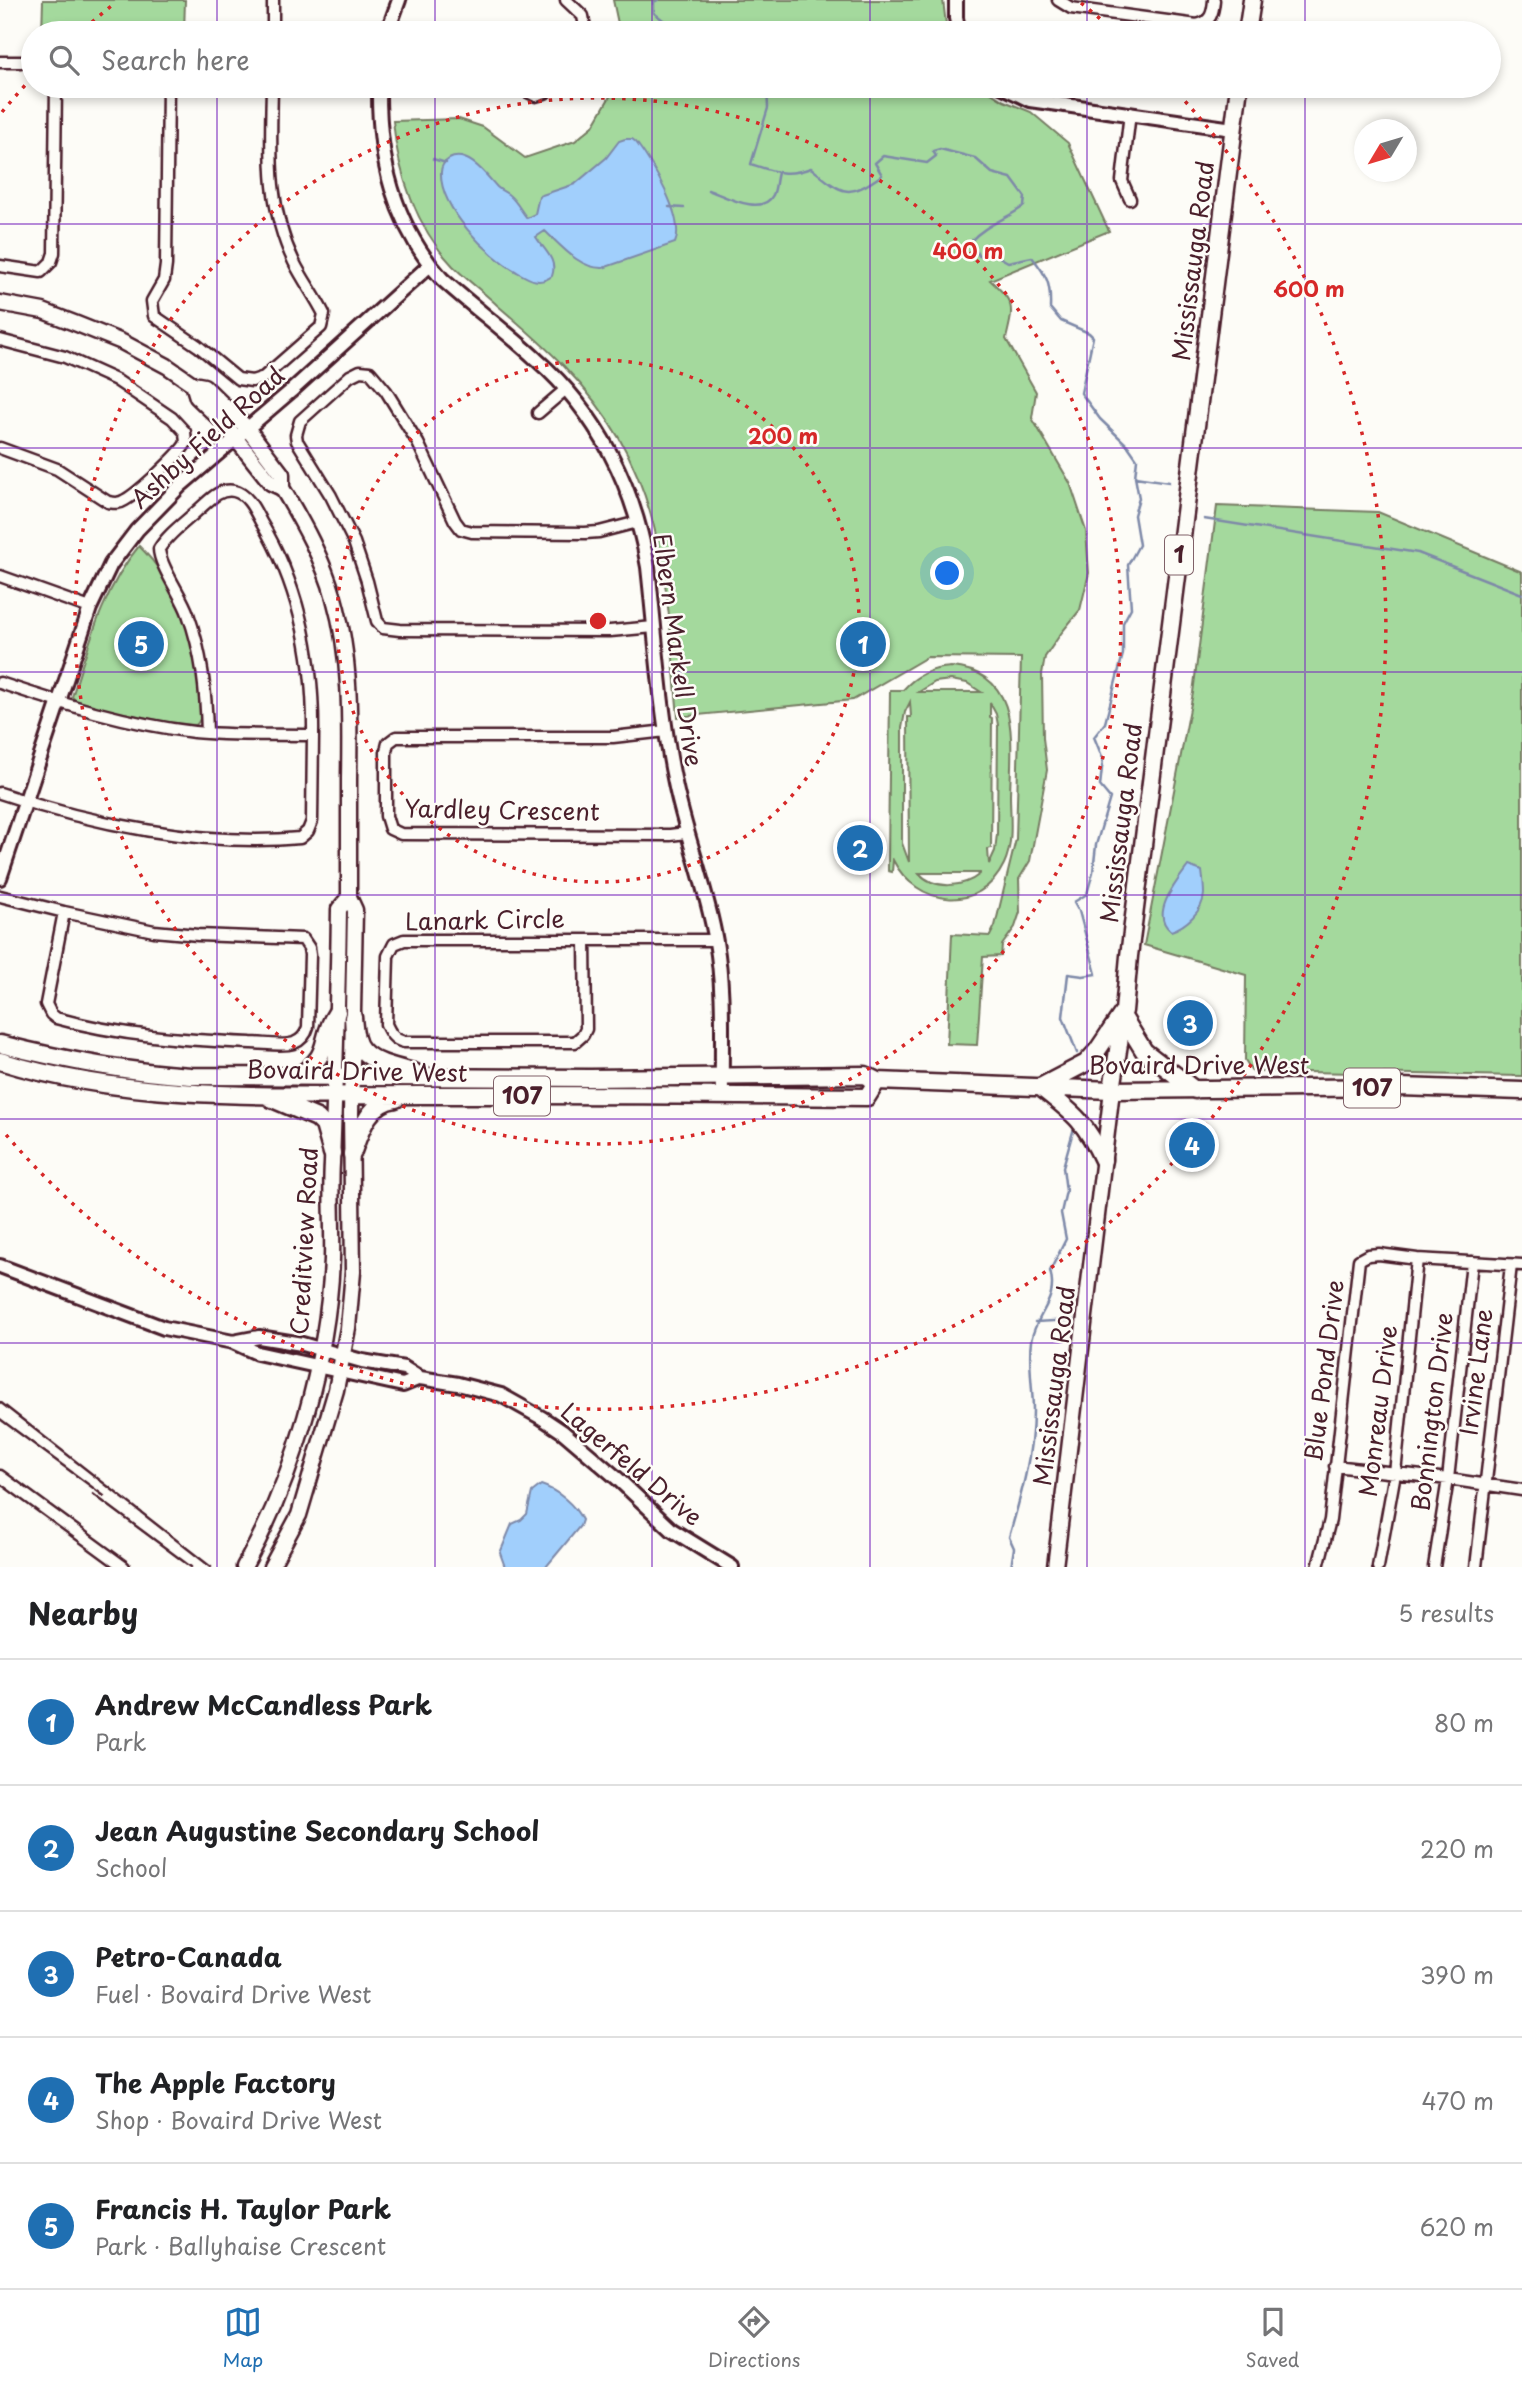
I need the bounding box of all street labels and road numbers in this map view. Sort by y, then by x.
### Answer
street label: Mississauga Road [1162,159,1222,363]
street label: Ashby Field Road [121,357,292,516]
street label: Elbern Markell Drive [645,531,713,769]
road number: 1 [1165,536,1193,575]
street label: Mississauga Road [1090,721,1150,925]
street label: Yardley Crescent [404,789,600,829]
street label: Lanark Circle [405,900,565,938]
street label: Bovaird Drive West [1089,1046,1309,1082]
street label: Bovaird Drive West [246,1050,468,1090]
road number: 107 [1344,1068,1400,1107]
road number: 107 [494,1077,550,1116]
street label: Creditview Road [280,1146,326,1336]
street label: Blue Pond Drive [1294,1278,1352,1464]
street label: Mississauga Road [1023,1284,1083,1488]
street label: Irvine Lane [1449,1306,1501,1437]
street label: Bonnington Drive [1401,1310,1461,1513]
street label: Monreau Drive [1349,1323,1405,1499]
street label: Lagerfeld Drive [554,1393,711,1534]

